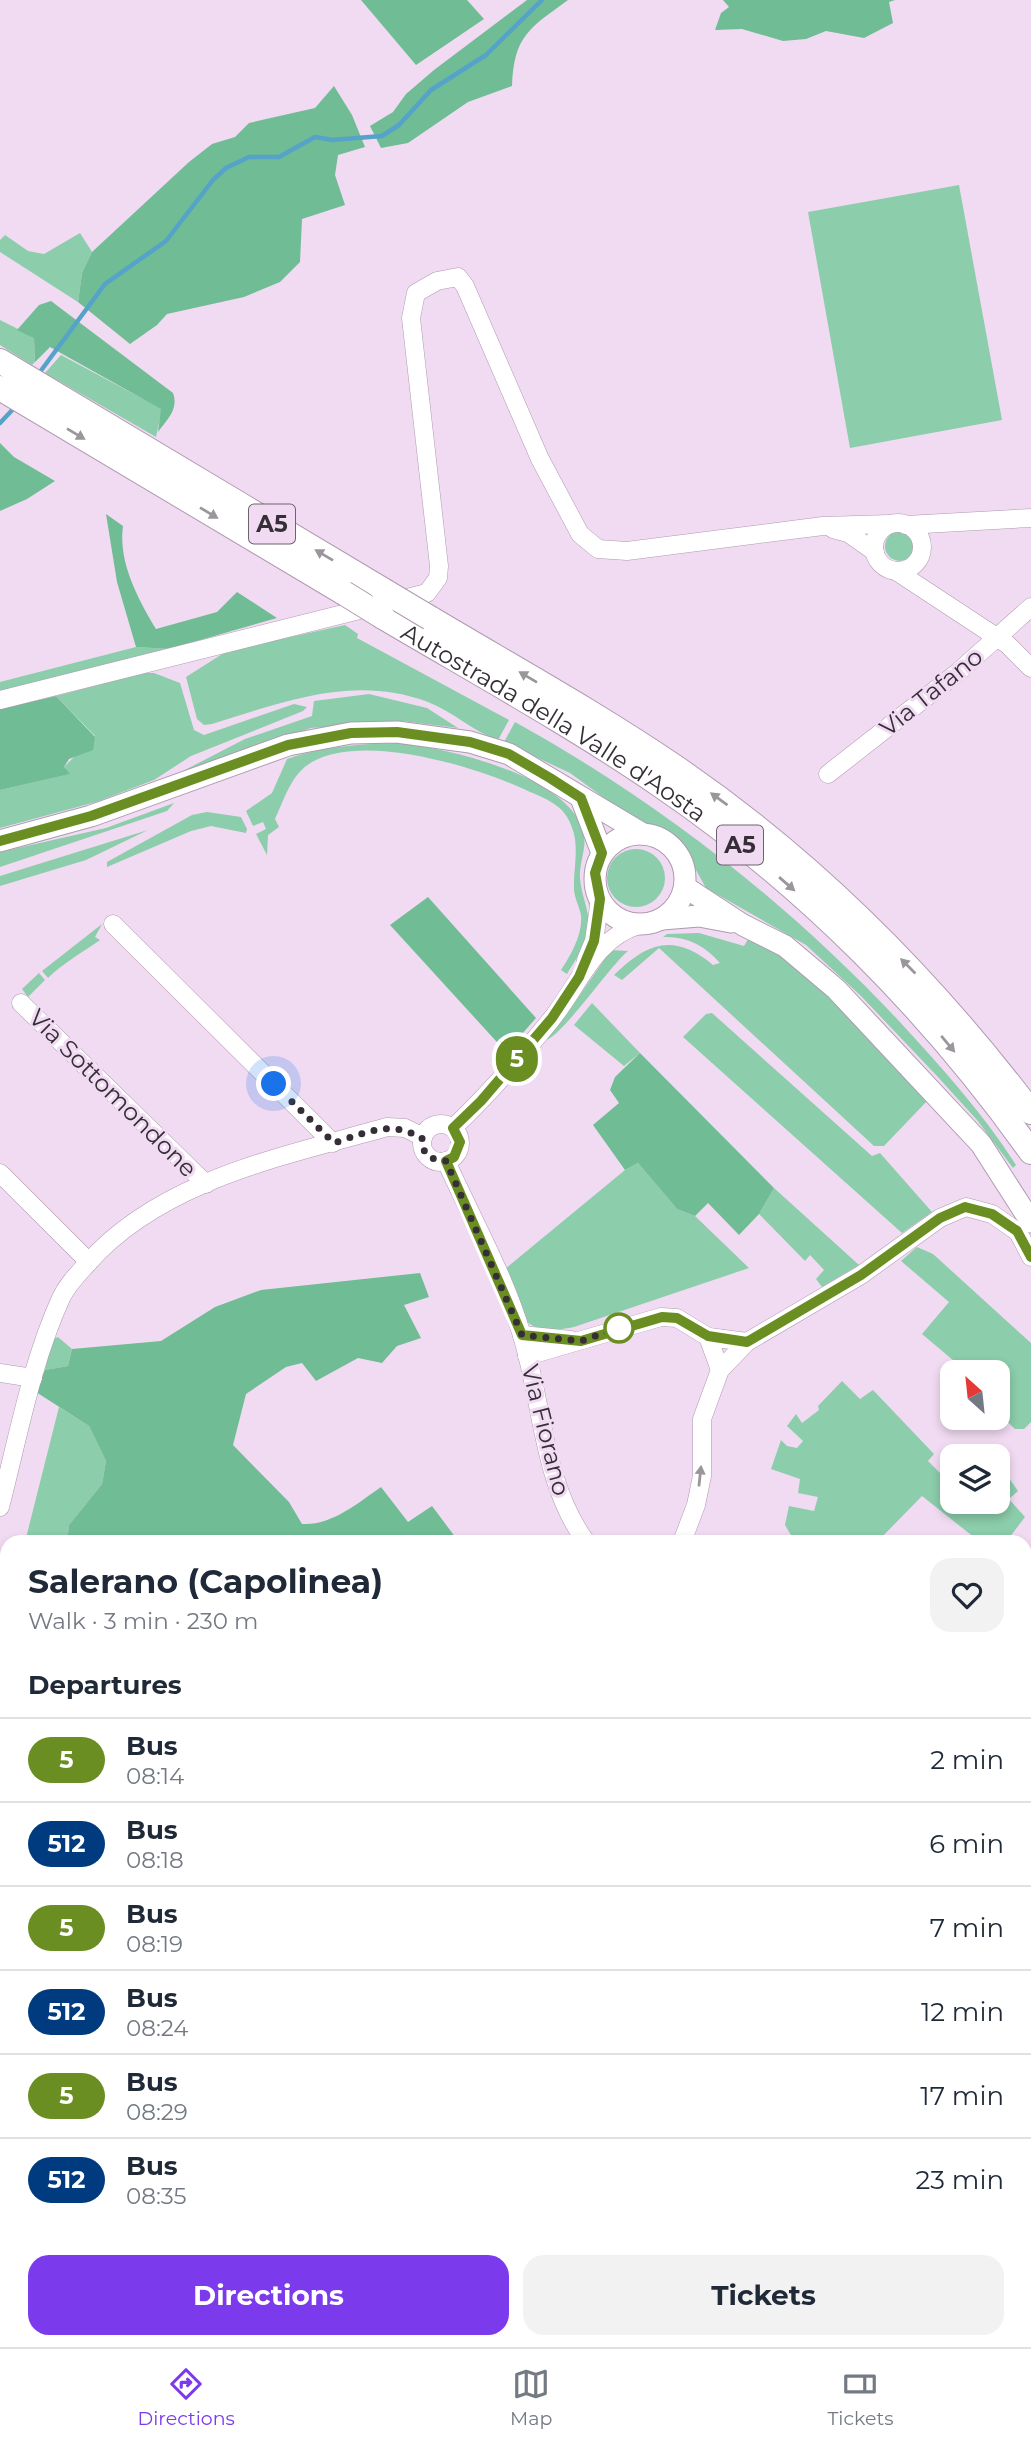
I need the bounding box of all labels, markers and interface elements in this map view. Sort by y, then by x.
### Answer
one-way arrow [67,428,86,441]
road number: A5 [249,504,295,544]
one-way arrow [200,507,219,520]
one-way arrow [315,549,334,561]
street label: Autostrada della Valle d'Aosta [397,617,712,828]
street label: Via Tafano [874,642,988,742]
one-way arrow [519,670,538,683]
one-way arrow [710,793,728,807]
road number: A5 [717,825,763,864]
one-way arrow [778,876,796,892]
one-way arrow [900,957,917,974]
street label: Via Sottomondone [23,1003,203,1183]
one-way arrow [940,1035,955,1053]
line badge: 5 [494,1036,540,1082]
text: 5 [510,1044,524,1073]
your location [256,1066,291,1101]
unlabelled marker [604,1313,634,1343]
north arrow [940,1360,1010,1430]
map controls [940,1360,1010,1514]
street label: Via Fiorano [516,1361,576,1499]
button: layers [940,1444,1010,1514]
one-way arrow [695,1465,706,1487]
button: heart [930,1558,1004,1632]
text: Salerano (Capolinea) [28,1561,383,1601]
text: Walk · 3 min · 230 m [28,1607,258,1635]
text: Departures [28,1669,182,1701]
text: Bus [126,1730,178,1762]
text: 2 min [930,1744,1004,1776]
text: 5 [59,1745,74,1774]
text: 08:14 [126,1762,184,1790]
text: Bus [126,1814,178,1846]
text: 6 min [929,1828,1004,1860]
text: 512 [48,1829,85,1858]
text: 08:18 [126,1846,184,1874]
text: Bus [126,1898,178,1930]
text: 7 min [930,1912,1004,1944]
text: 5 [59,1913,74,1942]
text: 08:19 [126,1930,183,1958]
text: Bus [126,1982,178,2014]
text: 12 min [921,1996,1004,2028]
text: 512 [48,1997,85,2026]
text: 08:24 [126,2014,189,2042]
text: Bus [126,2066,178,2098]
text: 17 min [920,2080,1004,2112]
text: 5 [59,2081,74,2110]
text: 08:29 [126,2098,188,2126]
text: Bus [126,2150,178,2182]
text: 23 min [916,2164,1004,2196]
text: 512 [48,2165,85,2194]
text: 08:35 [126,2182,187,2210]
button: Directions [28,2255,509,2335]
button: Tickets [523,2255,1004,2335]
tab: Directions [138,2365,235,2430]
tab: Map [510,2365,552,2430]
tab: Tickets [827,2365,893,2430]

